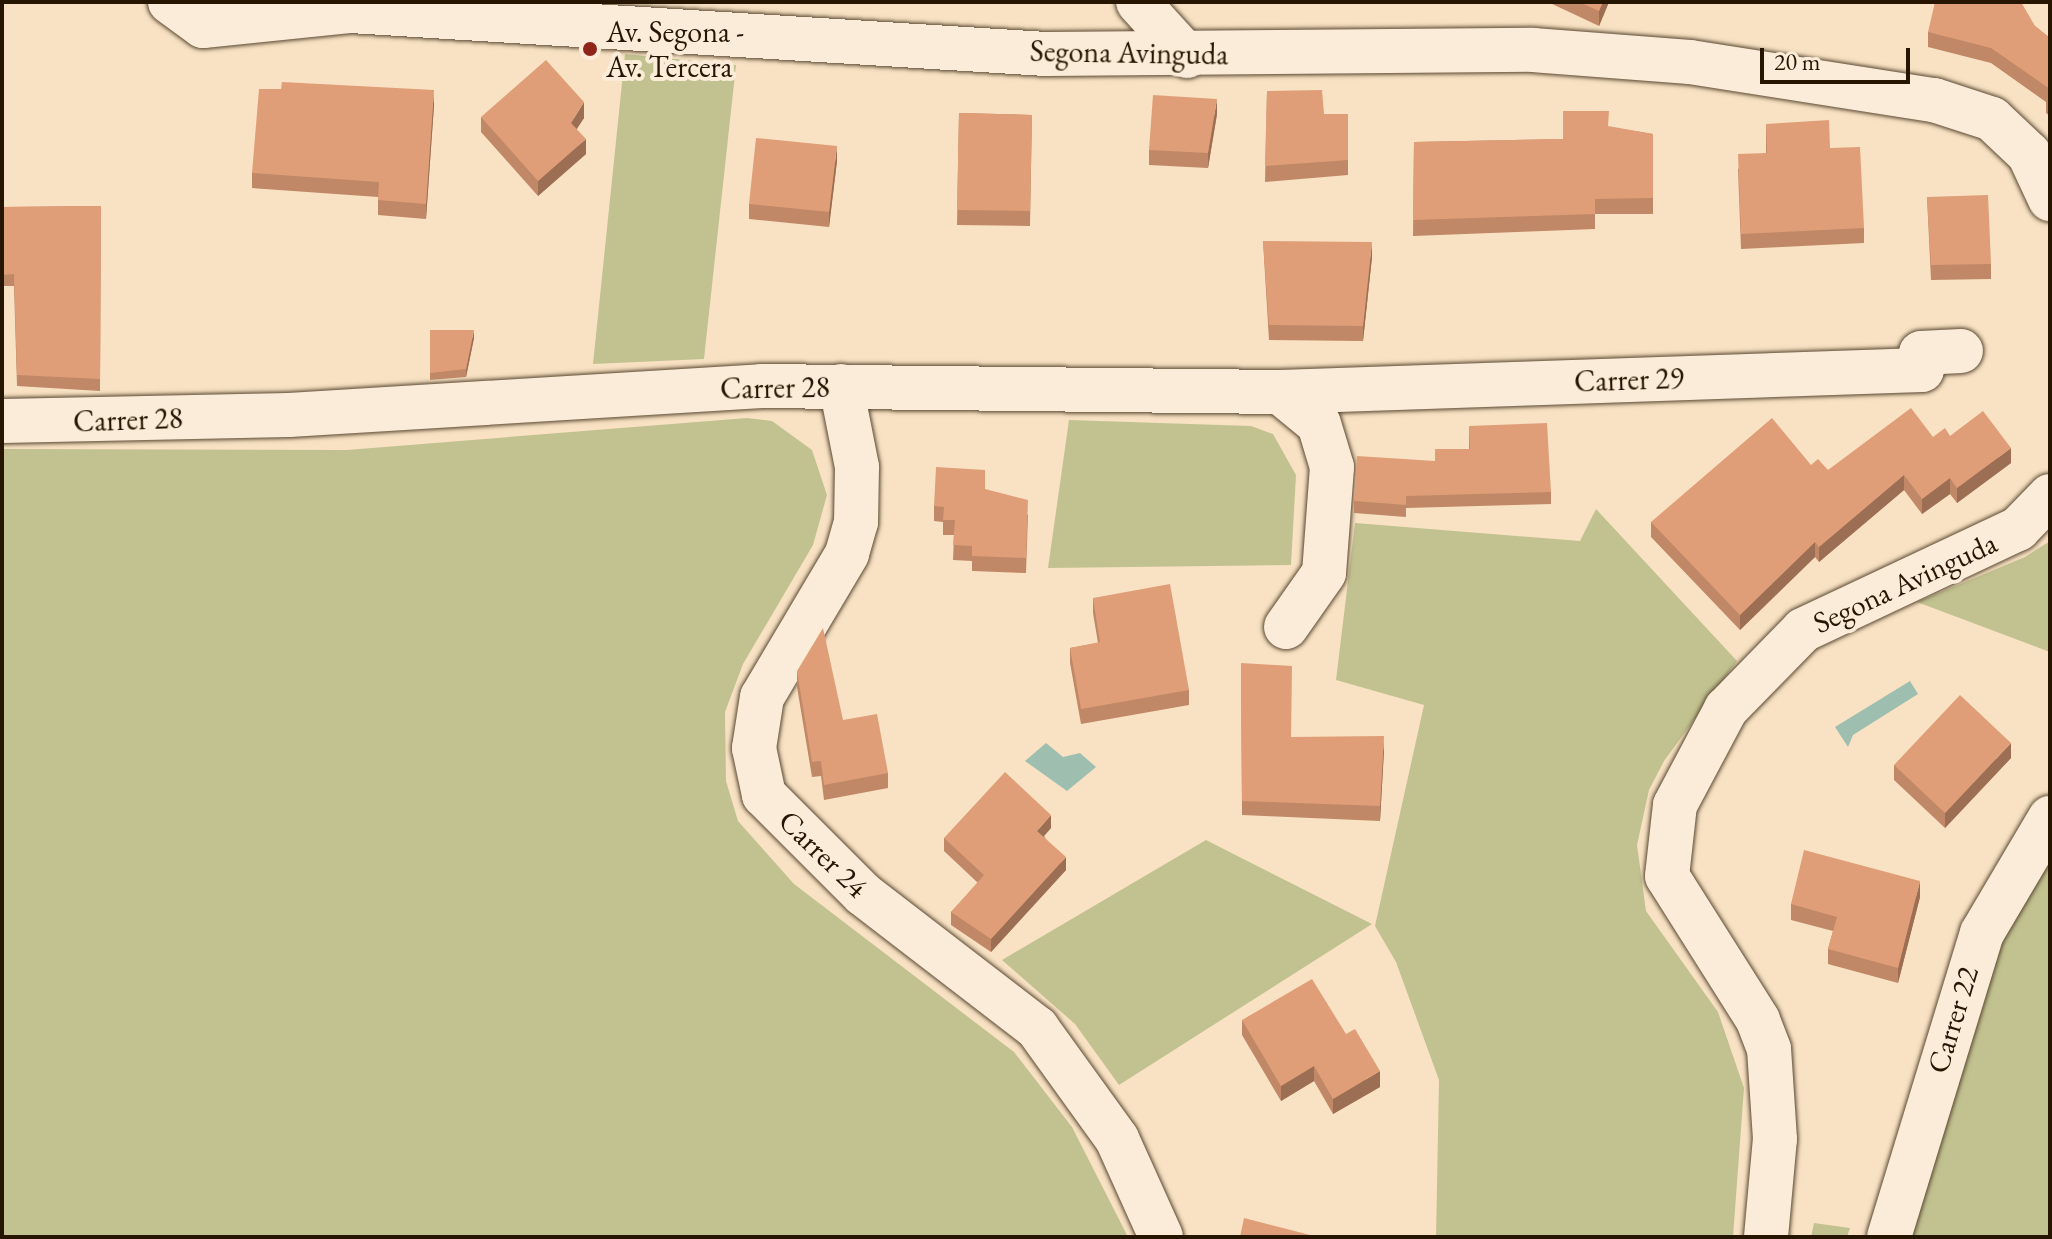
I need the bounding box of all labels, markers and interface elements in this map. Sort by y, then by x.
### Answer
place label: Av. Segona - Av. Tercera [606,14,744,84]
scale bar [1764,32,1914,82]
street label: Segona Avinguda [1030,33,1228,73]
marker: Av. Segona - Av. Tercera [581,40,599,58]
text: 20 m [1774,46,1821,77]
street label: Carrer 29 [1573,360,1685,400]
street label: Carrer 28 [720,369,830,407]
street label: Carrer 28 [72,400,184,440]
street label: Segona Avinguda [1808,525,2002,641]
street label: Carrer 24 [771,803,875,905]
street label: Carrer 22 [1920,962,1986,1078]

